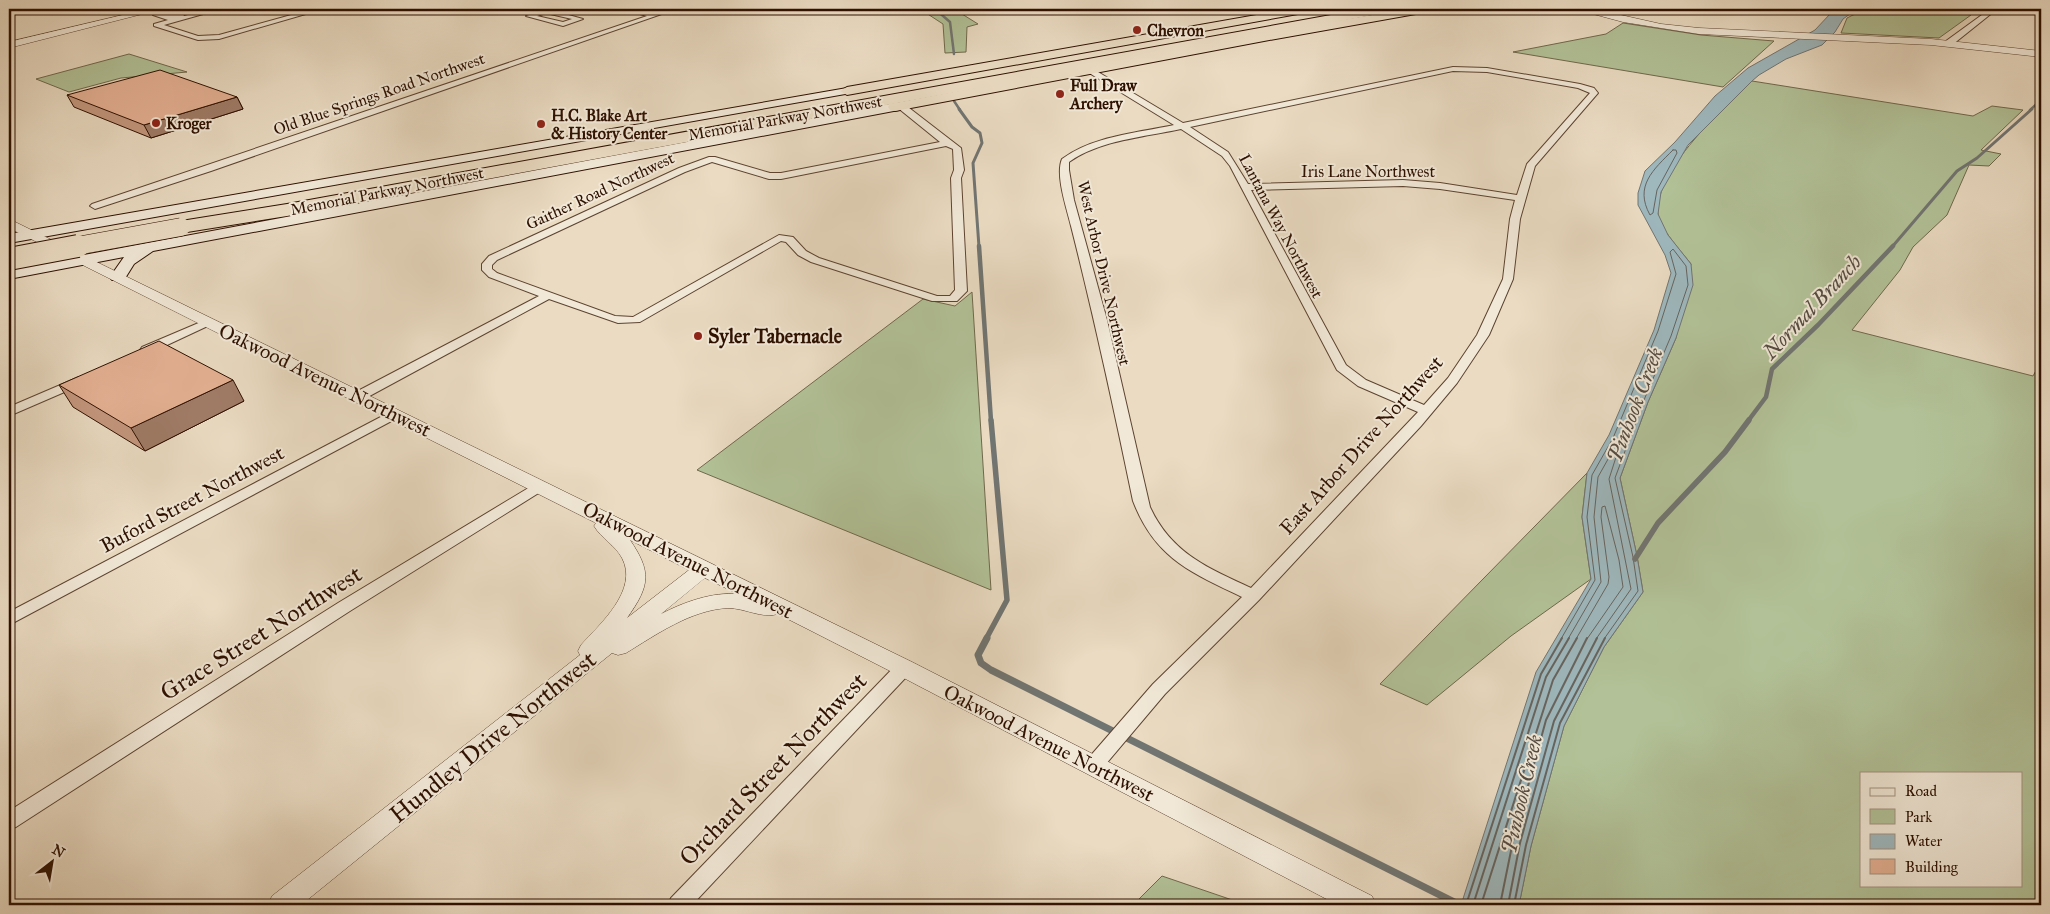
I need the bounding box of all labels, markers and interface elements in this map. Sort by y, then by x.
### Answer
place label: Chevron [1147,21,1204,40]
marker: Chevron [1131,24,1143,36]
street label: Old Blue Springs Road Northwest [271,49,488,140]
place label: Full Draw Archery [1069,76,1137,114]
marker: Full Draw Archery [1054,88,1066,100]
street label: Memorial Parkway Northwest [687,92,884,144]
place label: H.C. Blake Art & History Center [551,106,668,144]
place label: Kroger [166,114,213,134]
marker: Kroger [150,117,162,129]
marker: H.C. Blake Art & History Center [535,118,547,130]
street label: Gaither Road Northwest [523,148,677,234]
street label: Lantana Way Northwest [1235,151,1327,302]
street label: Iris Lane Northwest [1301,162,1435,181]
street label: Memorial Parkway Northwest [289,163,486,219]
street label: West Arbor Drive Northwest [1073,179,1135,368]
water label: Normal Branch [1756,249,1867,365]
street label: Oakwood Avenue Northwest [215,318,435,442]
place label: Syler Tabernacle [708,324,843,349]
marker: Syler Tabernacle [692,330,704,342]
water label: Pinhook Creek [1601,343,1669,466]
street label: East Arbor Drive Northwest [1274,351,1448,539]
street label: Buford Street Northwest [96,440,288,558]
street label: Oakwood Avenue Northwest [579,496,797,624]
street label: Grace Street Northwest [155,558,368,707]
street label: Hundley Drive Northwest [384,644,603,830]
street label: Orchard Street Northwest [673,666,873,872]
street label: Oakwood Avenue Northwest [940,679,1158,807]
water label: Pinhook Creek [1496,732,1548,856]
legend [1860,772,2022,886]
text: Road [1905,782,1937,800]
text: Park [1905,808,1932,826]
text: Water [1905,832,1942,850]
north arrow [28,836,78,886]
text: N [49,841,68,862]
text: Building [1905,858,1959,876]

